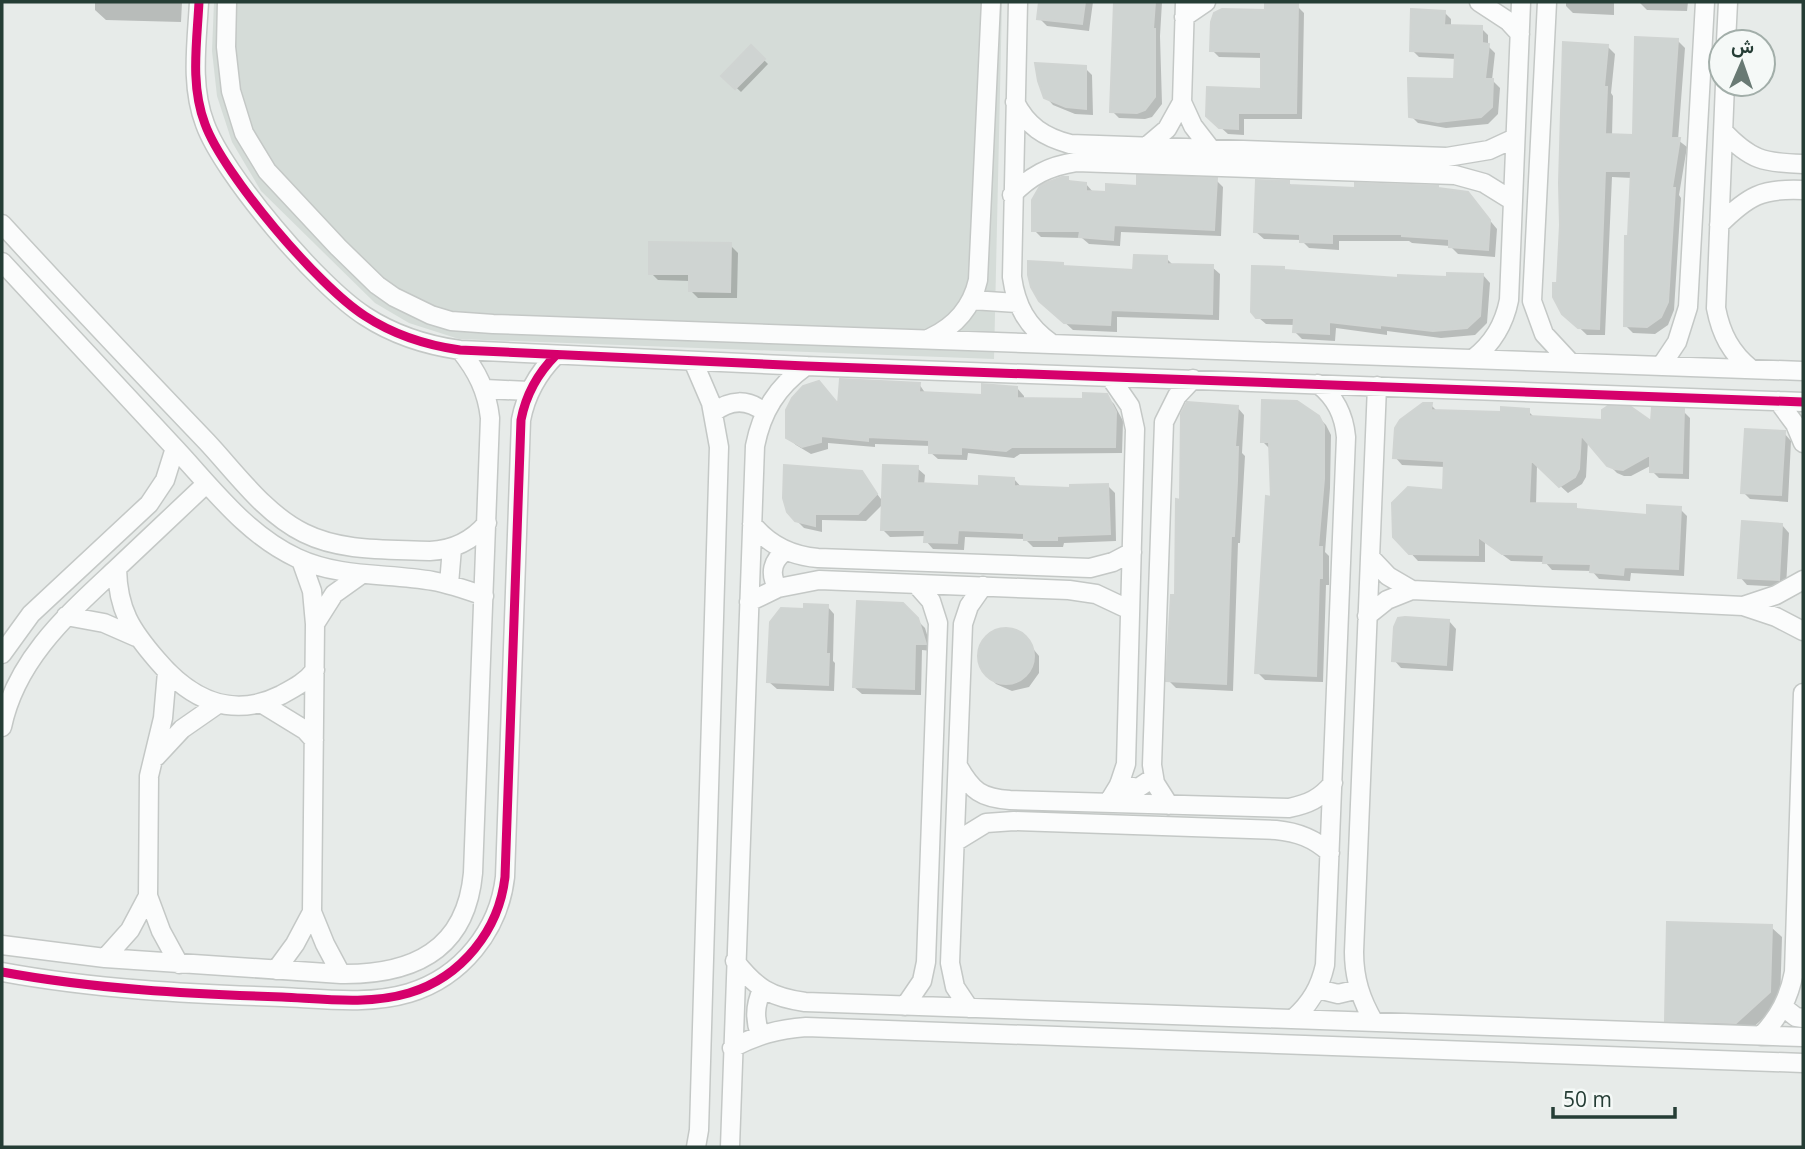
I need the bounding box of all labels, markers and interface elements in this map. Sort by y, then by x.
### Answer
north arrow [1707,28,1777,98]
text: ش [1731,33,1755,59]
scale bar [1553,1076,1675,1120]
text: 50 m [1563,1085,1612,1113]

